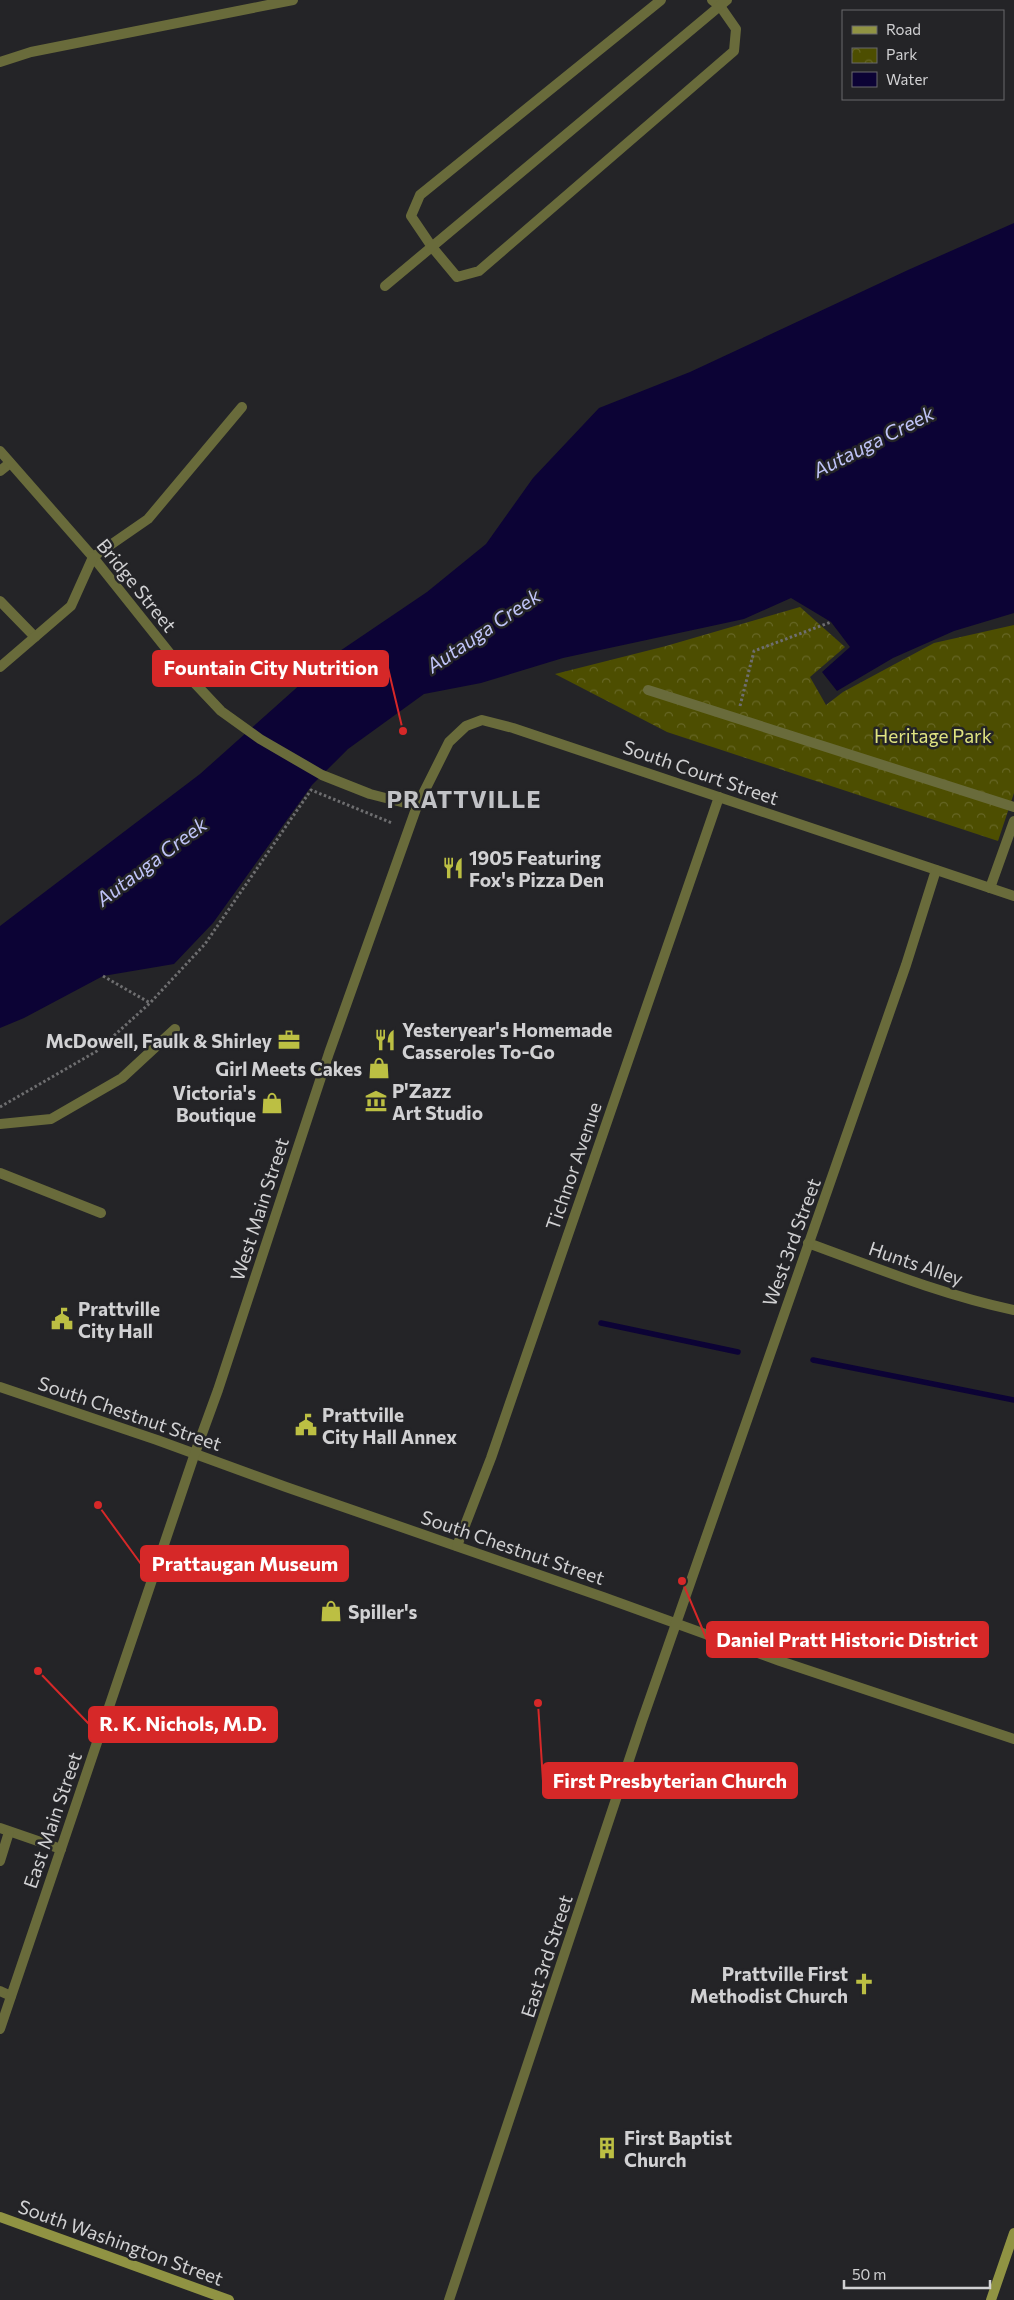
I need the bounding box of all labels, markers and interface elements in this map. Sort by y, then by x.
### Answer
legend [842,10,1004,100]
text: Road [886,20,921,38]
text: Park [886,45,917,63]
text: Water [886,70,928,88]
water label: Autauga Creek [807,400,939,482]
street label: Bridge Street [92,534,182,636]
water label: Autauga Creek [420,582,546,678]
callout: Fountain City Nutrition [153,651,388,686]
text: Fountain City Nutrition [164,655,378,679]
park label: Heritage Park [874,724,992,747]
street label: South Court Street [620,735,782,809]
district label: PRATTVILLE [386,784,542,813]
water label: Autauga Creek [90,811,212,911]
place label: 1905 Featuring Fox's Pizza Den [469,846,604,891]
restaurant icon: 1905 Featuring Fox's Pizza Den [440,855,466,881]
place label: Yesteryear's Homemade Casseroles To-Go [402,1018,612,1063]
office icon: McDowell, Faulk & Shirley [276,1027,302,1053]
restaurant icon: Yesteryear's Homemade Casseroles To-Go [372,1027,398,1053]
place label: McDowell, Faulk & Shirley [45,1029,273,1052]
shop icon: Girl Meets Cakes [366,1055,392,1081]
place label: Girl Meets Cakes [215,1057,362,1080]
place label: P'Zazz Art Studio [392,1079,483,1124]
place label: Victoria's Boutique [172,1081,256,1126]
museum icon: P'Zazz Art Studio [363,1088,389,1114]
shop icon: Victoria's Boutique [259,1090,285,1116]
street label: Tichnor Avenue [540,1099,606,1233]
street label: West Main Street [225,1134,293,1283]
street label: West 3rd Street [757,1175,825,1309]
street label: Hunts Alley [866,1236,966,1290]
place label: Prattville City Hall [78,1297,160,1342]
public building icon: Prattville City Hall [49,1306,75,1332]
street label: South Chestnut Street [35,1371,225,1455]
place label: Prattville City Hall Annex [322,1403,457,1448]
public building icon: Prattville City Hall Annex [293,1412,319,1438]
street label: South Chestnut Street [418,1505,608,1589]
callout: Prattaugan Museum [141,1546,348,1581]
text: Prattaugan Museum [152,1551,338,1575]
shop icon: Spiller's [318,1598,344,1624]
place label: Spiller's [348,1600,417,1623]
callout: Daniel Pratt Historic District [707,1622,988,1657]
text: Daniel Pratt Historic District [716,1627,978,1651]
callout: R. K. Nichols, M.D. [89,1707,277,1742]
text: R. K. Nichols, M.D. [99,1711,267,1735]
street label: East Main Street [18,1749,86,1891]
callout: First Presbyterian Church [543,1763,797,1798]
text: First Presbyterian Church [553,1768,787,1792]
street label: East 3rd Street [515,1892,577,2020]
place label: Prattville First Methodist Church [690,1962,848,2007]
church icon: Prattville First Methodist Church [851,1971,877,1997]
place label: First Baptist Church [624,2126,732,2171]
building icon: First Baptist Church [594,2135,620,2161]
street label: South Washington Street [15,2194,227,2290]
scale bar [844,2258,990,2290]
text: 50 m [852,2265,886,2283]

